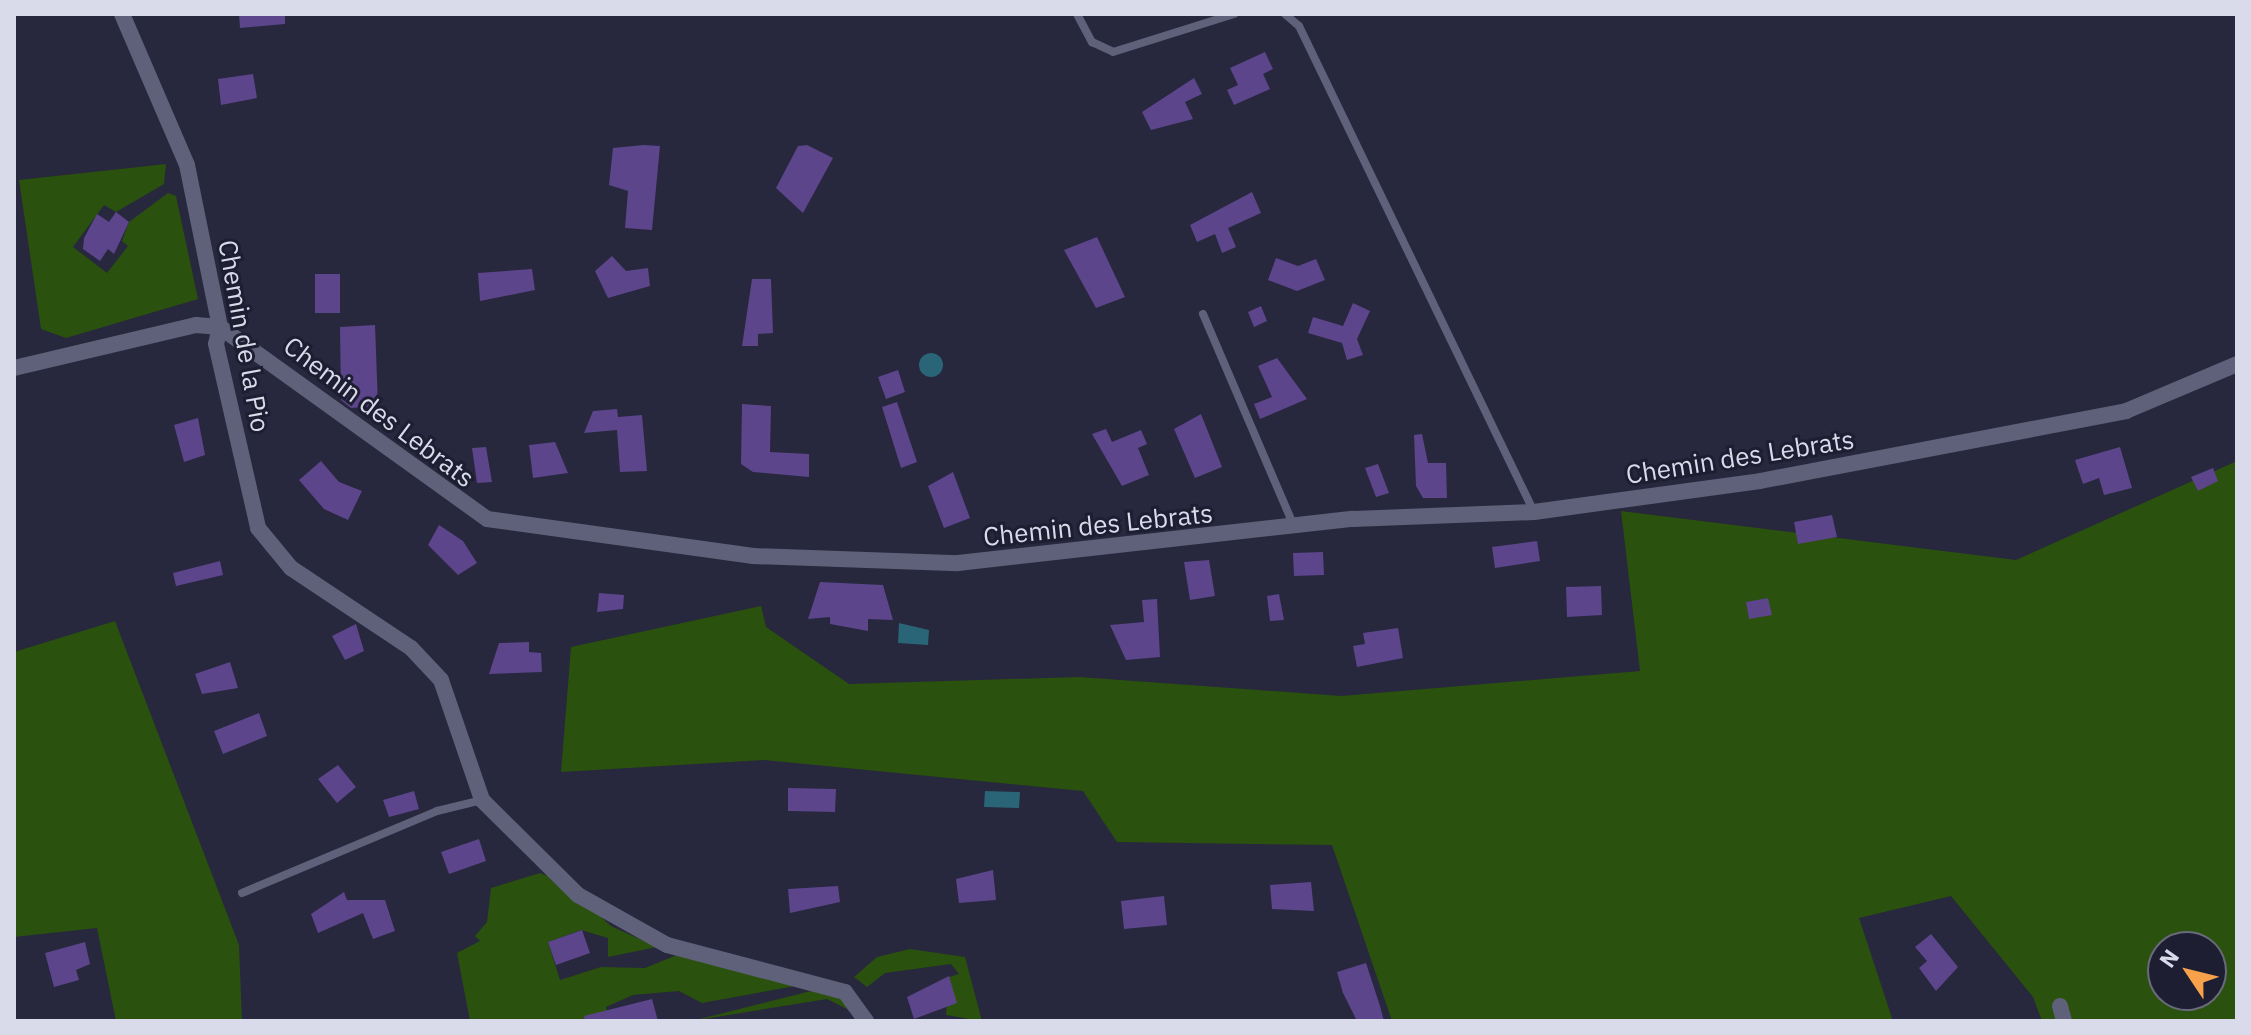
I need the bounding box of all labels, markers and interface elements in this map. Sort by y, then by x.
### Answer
street label: Chemin de la Pio [212,237,276,435]
street label: Chemin des Lebrats [278,330,480,494]
street label: Chemin des Lebrats [1624,424,1856,490]
street label: Chemin des Lebrats [982,497,1214,553]
north arrow [2147,931,2227,1011]
text: N [2152,943,2185,973]

